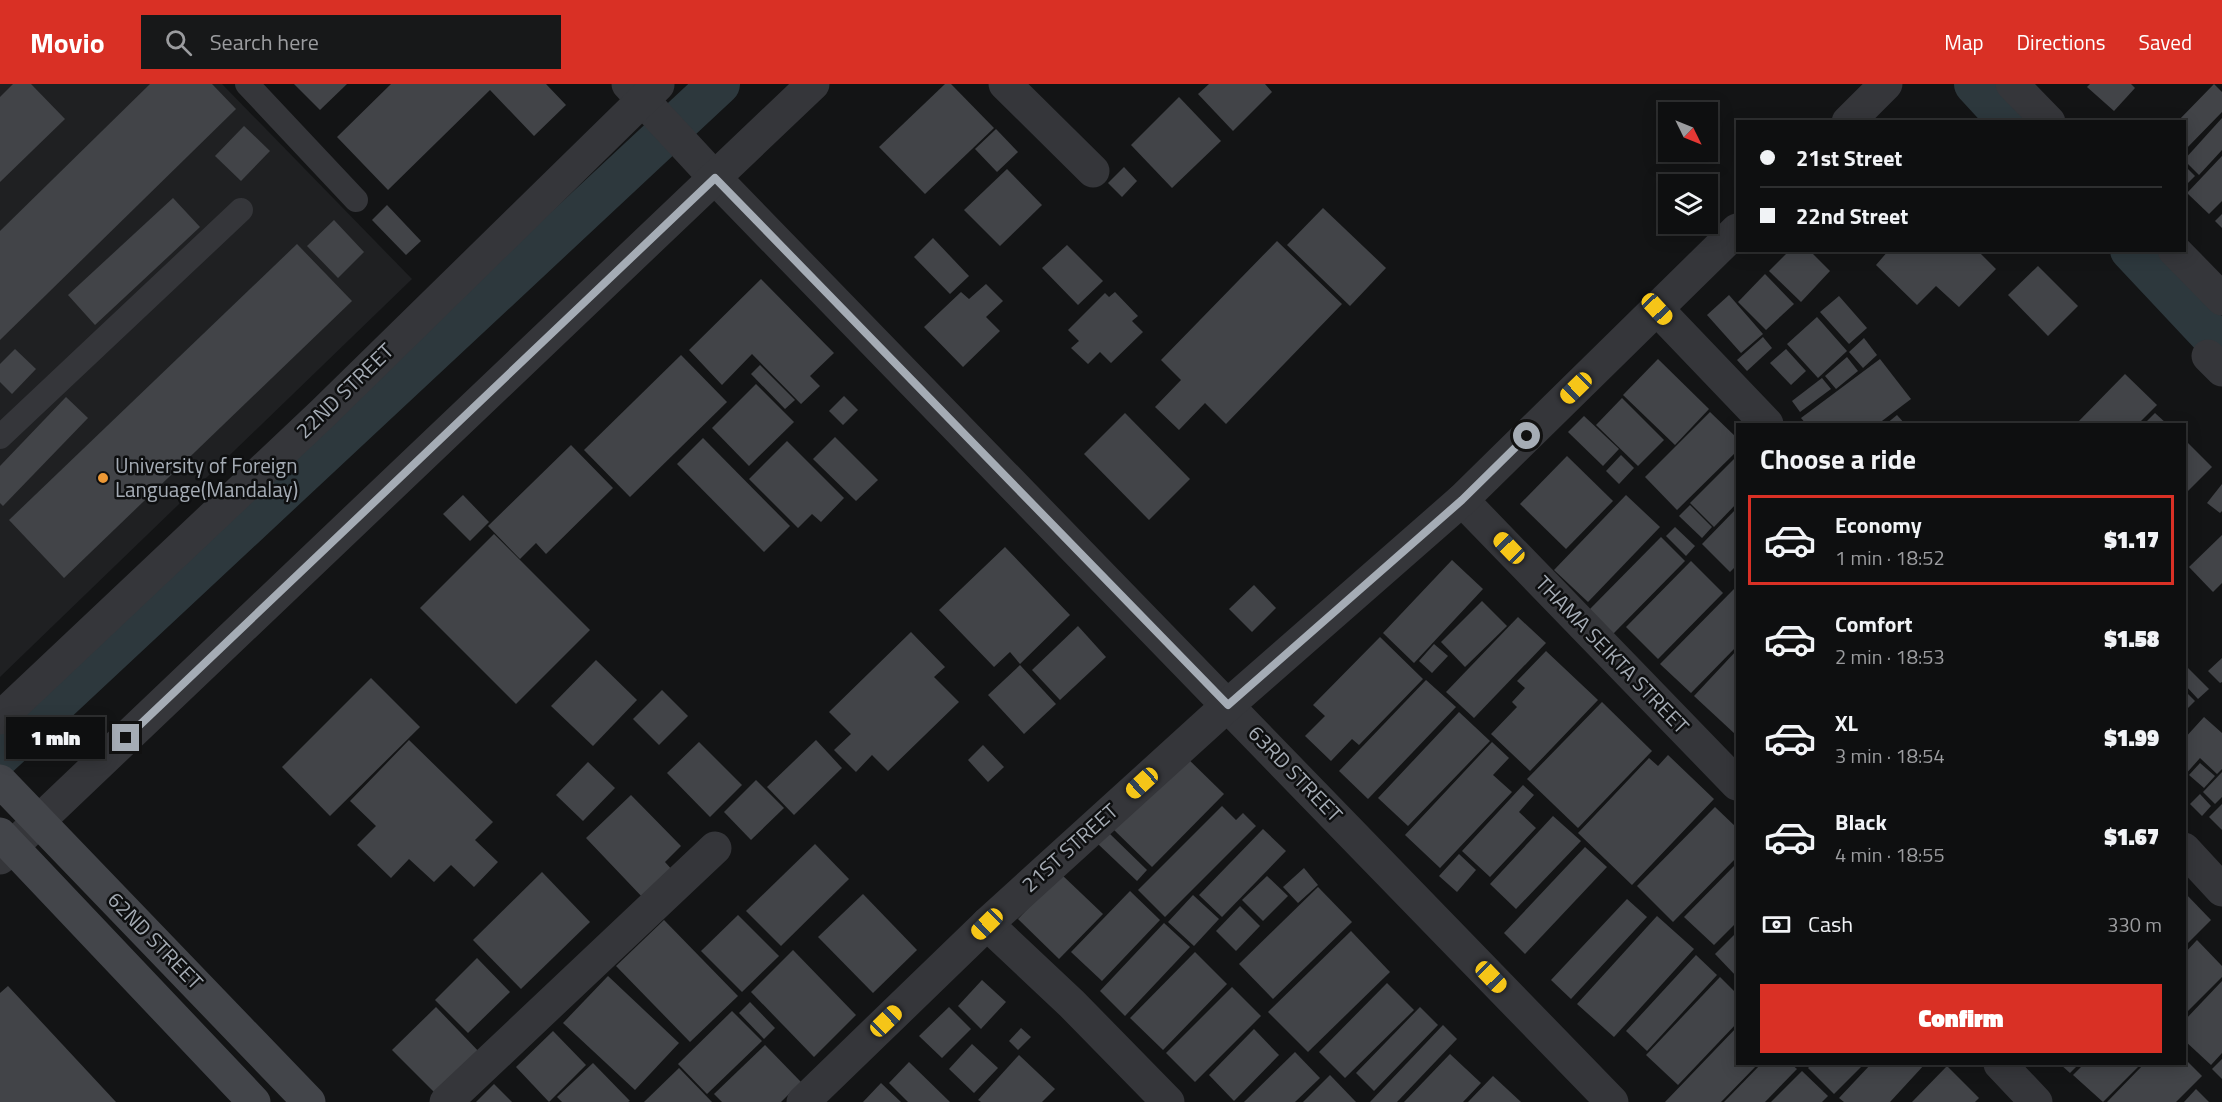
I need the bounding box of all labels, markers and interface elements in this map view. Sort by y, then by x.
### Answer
search box [141,15,561,69]
text: Movio [30,21,105,64]
text: Search here [210,25,319,59]
icon: search [162,26,195,59]
text: Map [1944,26,1984,58]
text: Directions [2017,26,2106,58]
text: Saved [2139,26,2192,58]
north arrow [1658,102,1718,162]
map controls [1658,102,1718,234]
text: 21st Street [1796,141,1902,175]
button: layers [1658,174,1718,234]
text: 22nd Street [1796,199,1908,233]
car [1638,290,1676,328]
street label: 22ND STREET [288,335,401,445]
car [1557,369,1595,407]
route start [1513,422,1540,449]
text: Choose a ride [1760,438,1916,479]
place label: University of Foreign Language(Mandalay) [115,449,298,505]
marker: University of Foreign Language(Mandalay) [96,471,110,485]
text: Economy [1835,508,1922,542]
icon: car [1763,513,1817,567]
text: $1.17 [2104,523,2159,557]
car [1490,529,1528,567]
text: 1 min · 18:52 [1835,542,1945,573]
street label: THAMA SEIKTA STREET [1528,568,1697,741]
text: Comfort [1835,607,1913,641]
icon: car [1763,612,1817,666]
text: $1.58 [2104,622,2159,656]
text: 2 min · 18:53 [1835,641,1945,672]
text: XL [1835,706,1858,740]
icon: car [1763,711,1817,765]
callout: 1 min [6,717,105,759]
street label: 63RD STREET [1241,717,1350,829]
text: $1.99 [2104,721,2159,755]
text: 1 min [31,722,80,753]
route end [112,724,139,751]
text: 3 min · 18:54 [1835,740,1945,771]
car [1123,764,1161,802]
street label: 21ST STREET [1014,795,1125,899]
text: Black [1835,805,1887,839]
icon: car [1763,810,1817,864]
text: $1.67 [2104,820,2159,854]
text: 4 min · 18:55 [1835,839,1945,870]
street label: 62ND STREET [101,884,211,997]
car [968,905,1006,943]
text: Cash [1808,907,1853,941]
icon: cash [1760,908,1793,941]
text: 330 m [2107,909,2162,940]
car [1472,958,1510,996]
button: Confirm [1760,984,2162,1053]
car [867,1002,905,1040]

